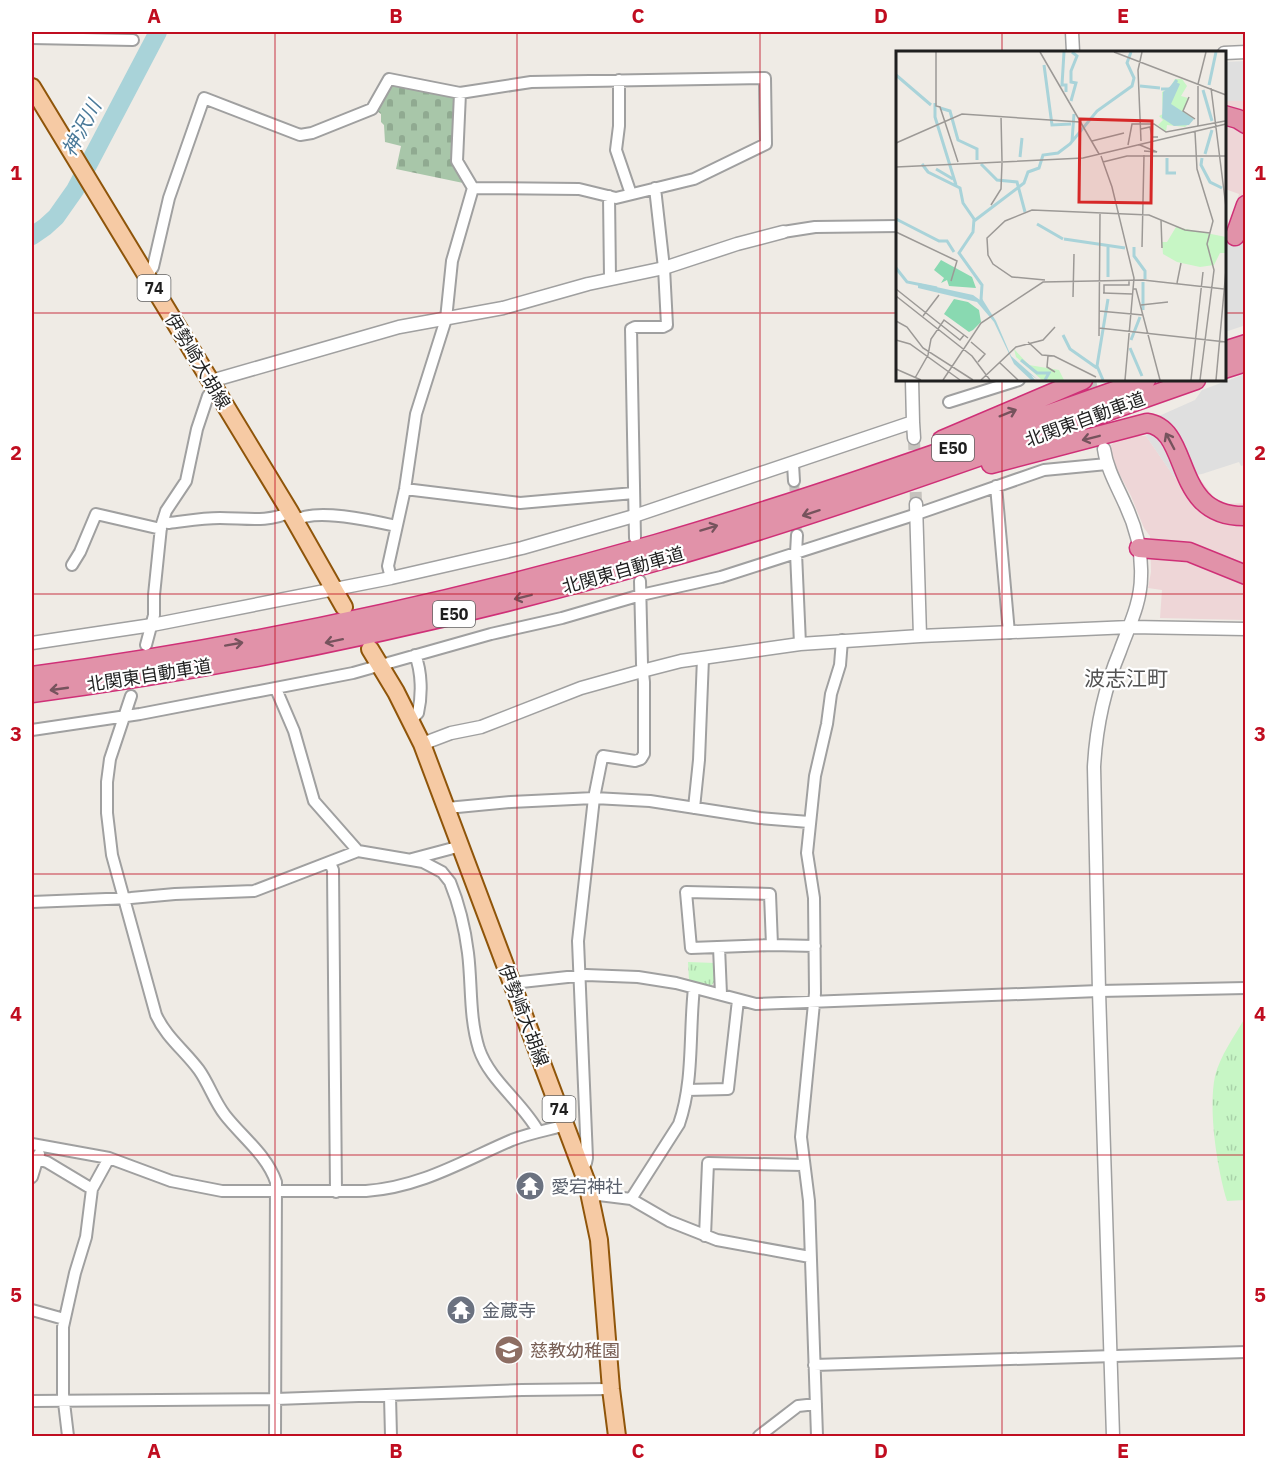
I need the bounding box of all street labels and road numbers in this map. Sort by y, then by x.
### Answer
road number: 74 [138,275,170,301]
street label: 伊勢崎大胡線 [160,309,236,413]
street label: 北関東自動車道 [1022,387,1148,451]
road number: E50 [932,435,974,461]
street label: 北関東自動車道 [559,542,687,598]
road number: E50 [433,601,475,627]
street label: 北関東自動車道 [85,654,213,696]
street label: 伊勢崎大胡線 [494,960,554,1070]
road number: 74 [542,1096,576,1122]

